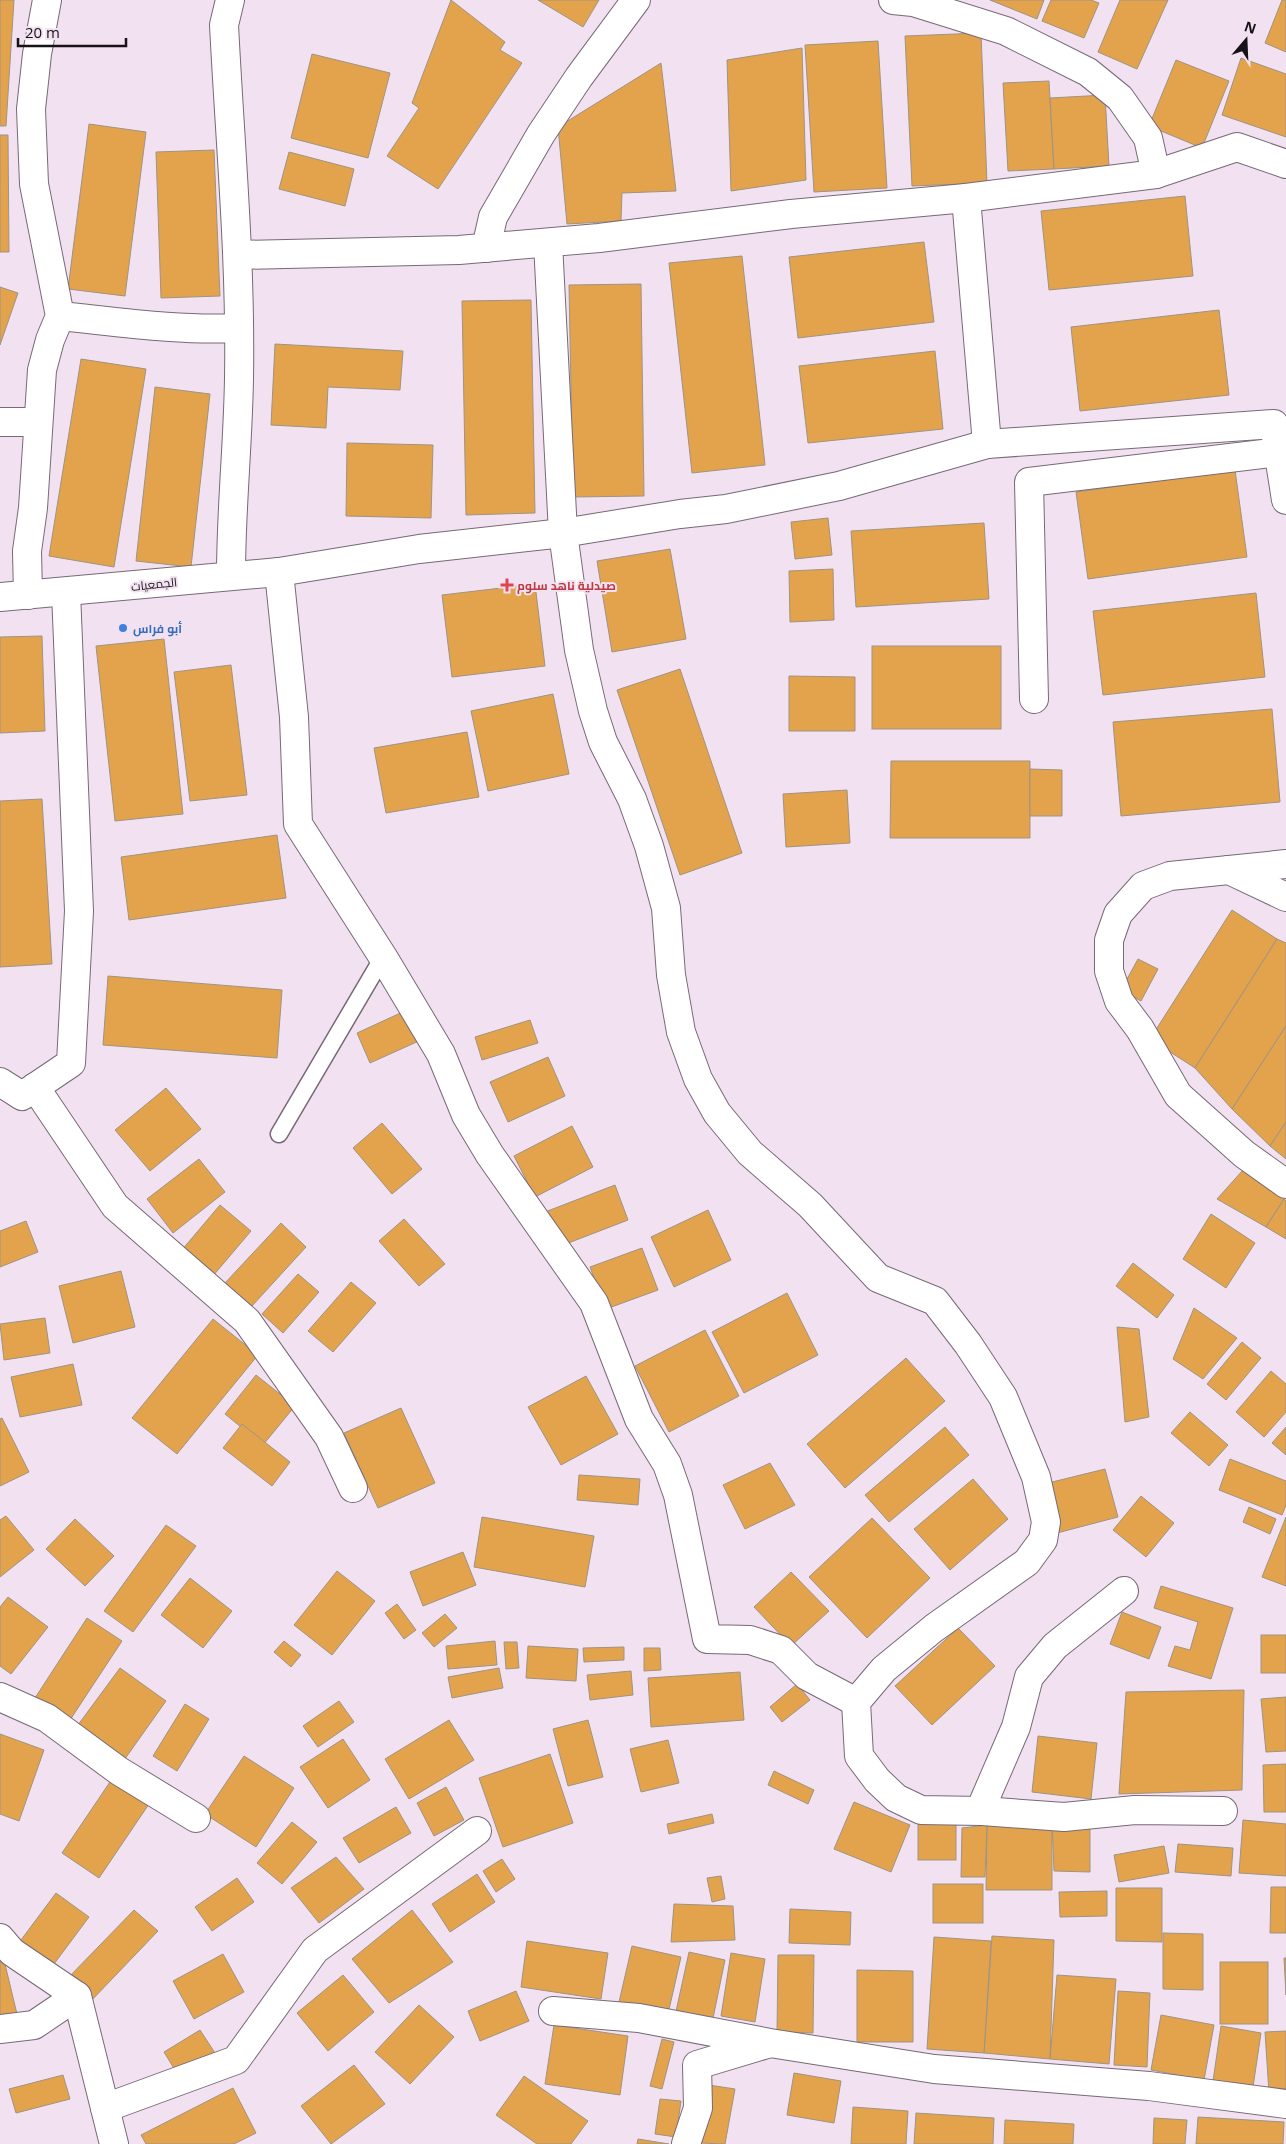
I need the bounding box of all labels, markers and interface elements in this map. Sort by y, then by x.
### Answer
scale bar [18,15,125,47]
north arrow [1221,15,1271,65]
text: N [1242,16,1259,38]
text: 20 m [25,22,60,42]
street label: الجمعيات [130,573,178,595]
place label: صيدلية ناهد سلوم [517,577,616,594]
marker: صيدلية ناهد سلوم [501,579,513,591]
place label: أبو فراس [133,620,182,637]
marker: أبو فراس [117,622,129,634]

